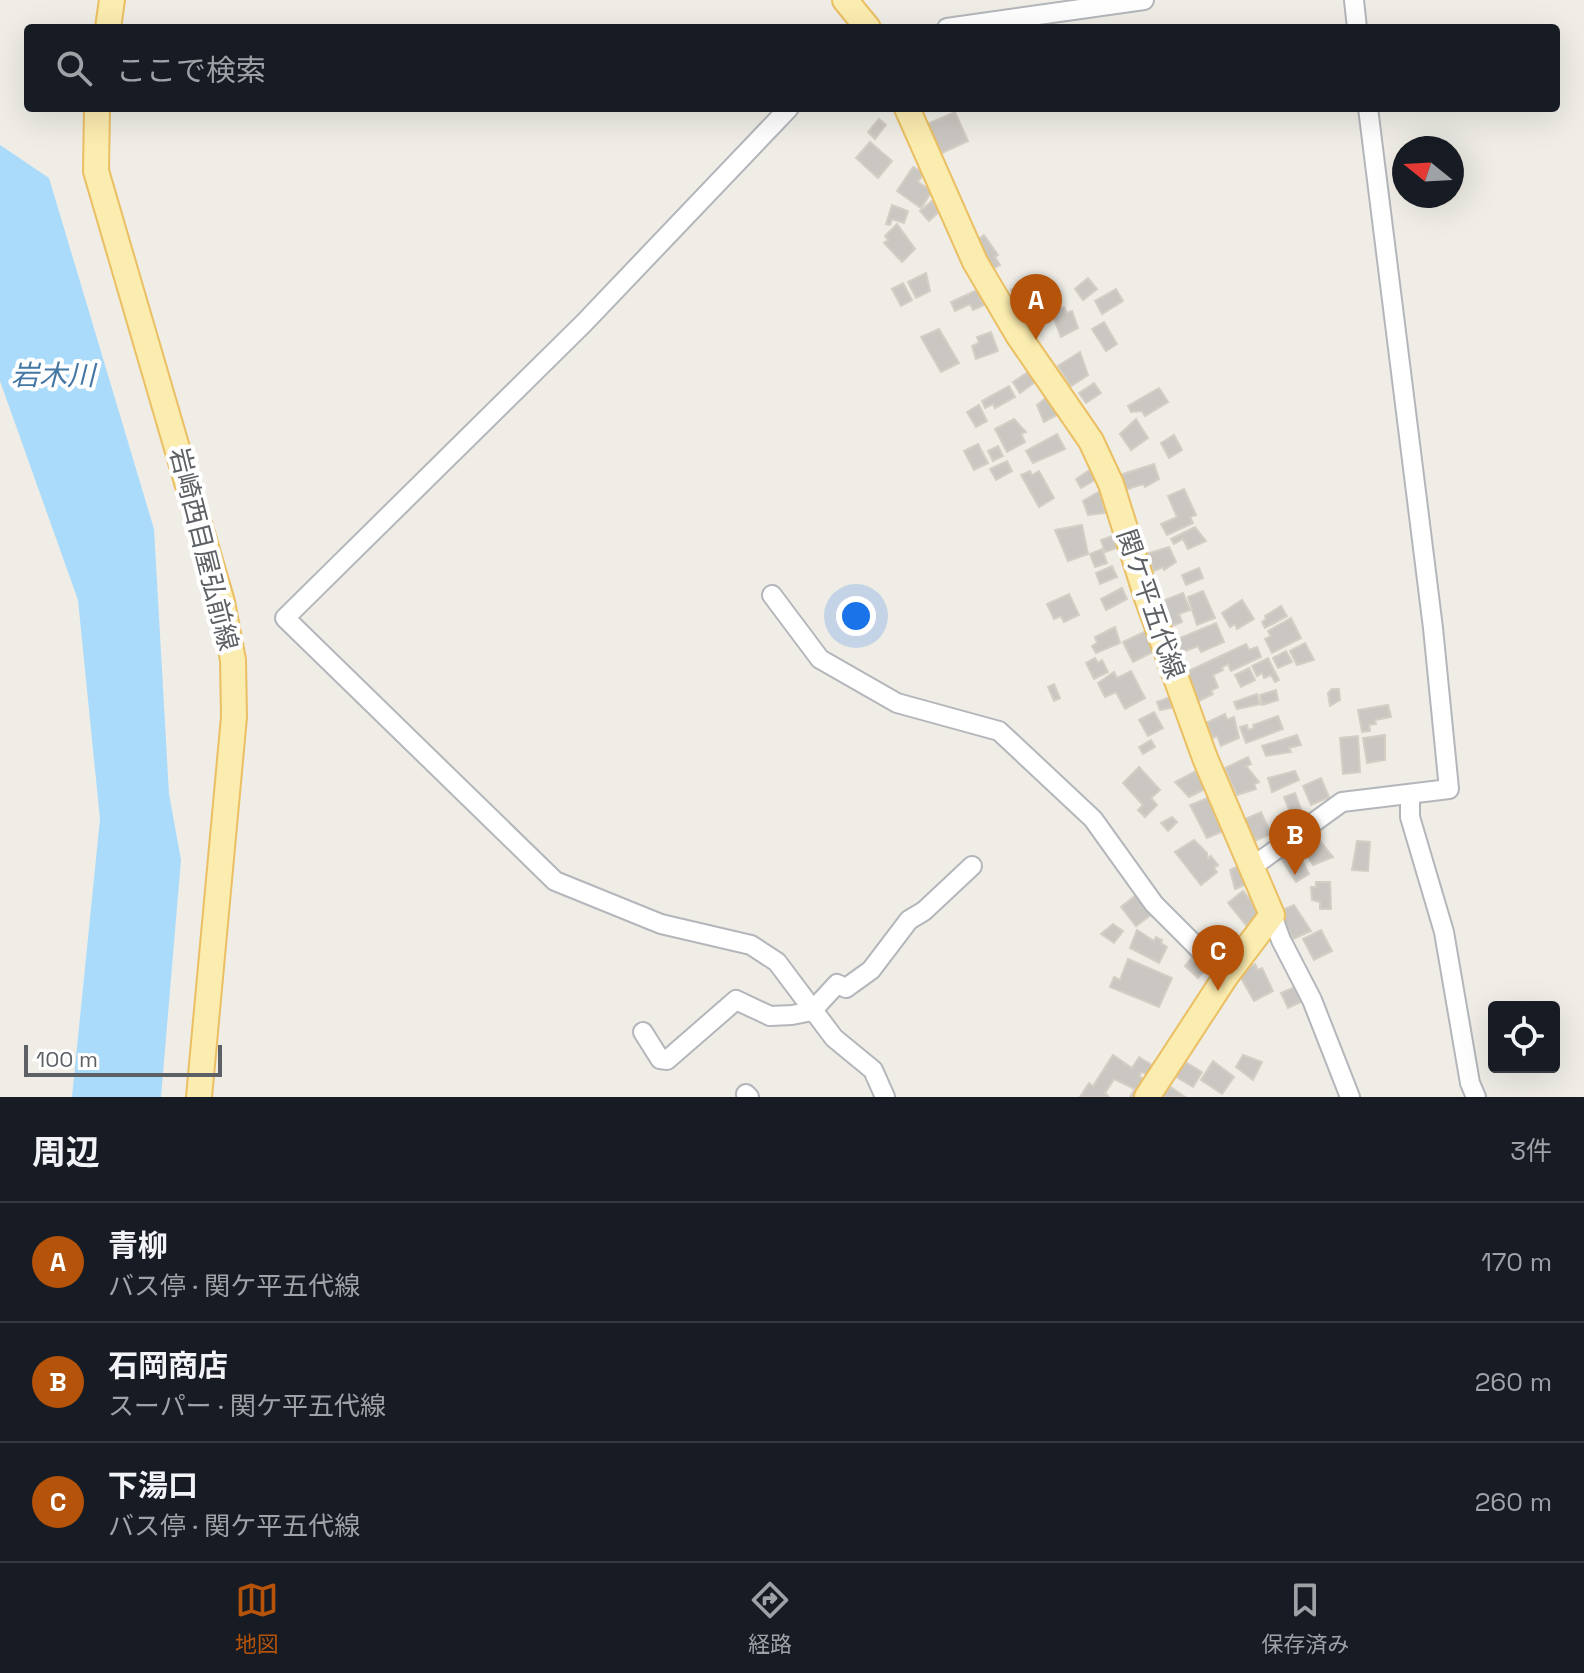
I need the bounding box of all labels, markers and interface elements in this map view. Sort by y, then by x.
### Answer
search box [24,24,1560,112]
icon: search [52,46,96,90]
text: ここで検索 [116,51,266,90]
north arrow [1392,136,1464,208]
pin: A [1010,274,1062,340]
water label: 岩木川 [11,357,98,393]
street label: 岩崎西目屋弘前線 [162,444,246,654]
street label: 関ケ平五代線 [1110,525,1192,683]
your location [836,596,876,636]
pin: B [1269,809,1321,875]
pin: C [1192,925,1244,991]
map controls [1488,1001,1560,1073]
button: locate [1488,1001,1560,1073]
scale bar [24,1041,222,1077]
text: 100 m [36,1045,98,1073]
text: 周辺 [32,1131,100,1174]
text: 3件 [1510,1134,1552,1168]
text: 青柳 [108,1226,168,1265]
text: A [50,1245,66,1279]
text: 170 m [1481,1245,1552,1279]
text: バス停 · 関ケ平五代線 [108,1269,360,1303]
text: 石岡商店 [108,1346,228,1385]
text: B [49,1365,67,1399]
text: 260 m [1475,1365,1552,1399]
text: スーパー · 関ケ平五代線 [108,1389,386,1423]
text: 下湯口 [108,1466,198,1505]
text: C [50,1485,66,1519]
text: 260 m [1475,1485,1552,1519]
text: バス停 · 関ケ平五代線 [108,1509,360,1543]
tab: 地図 [235,1578,279,1658]
tab: 経路 [748,1578,792,1658]
tab: 保存済み [1261,1578,1349,1658]

